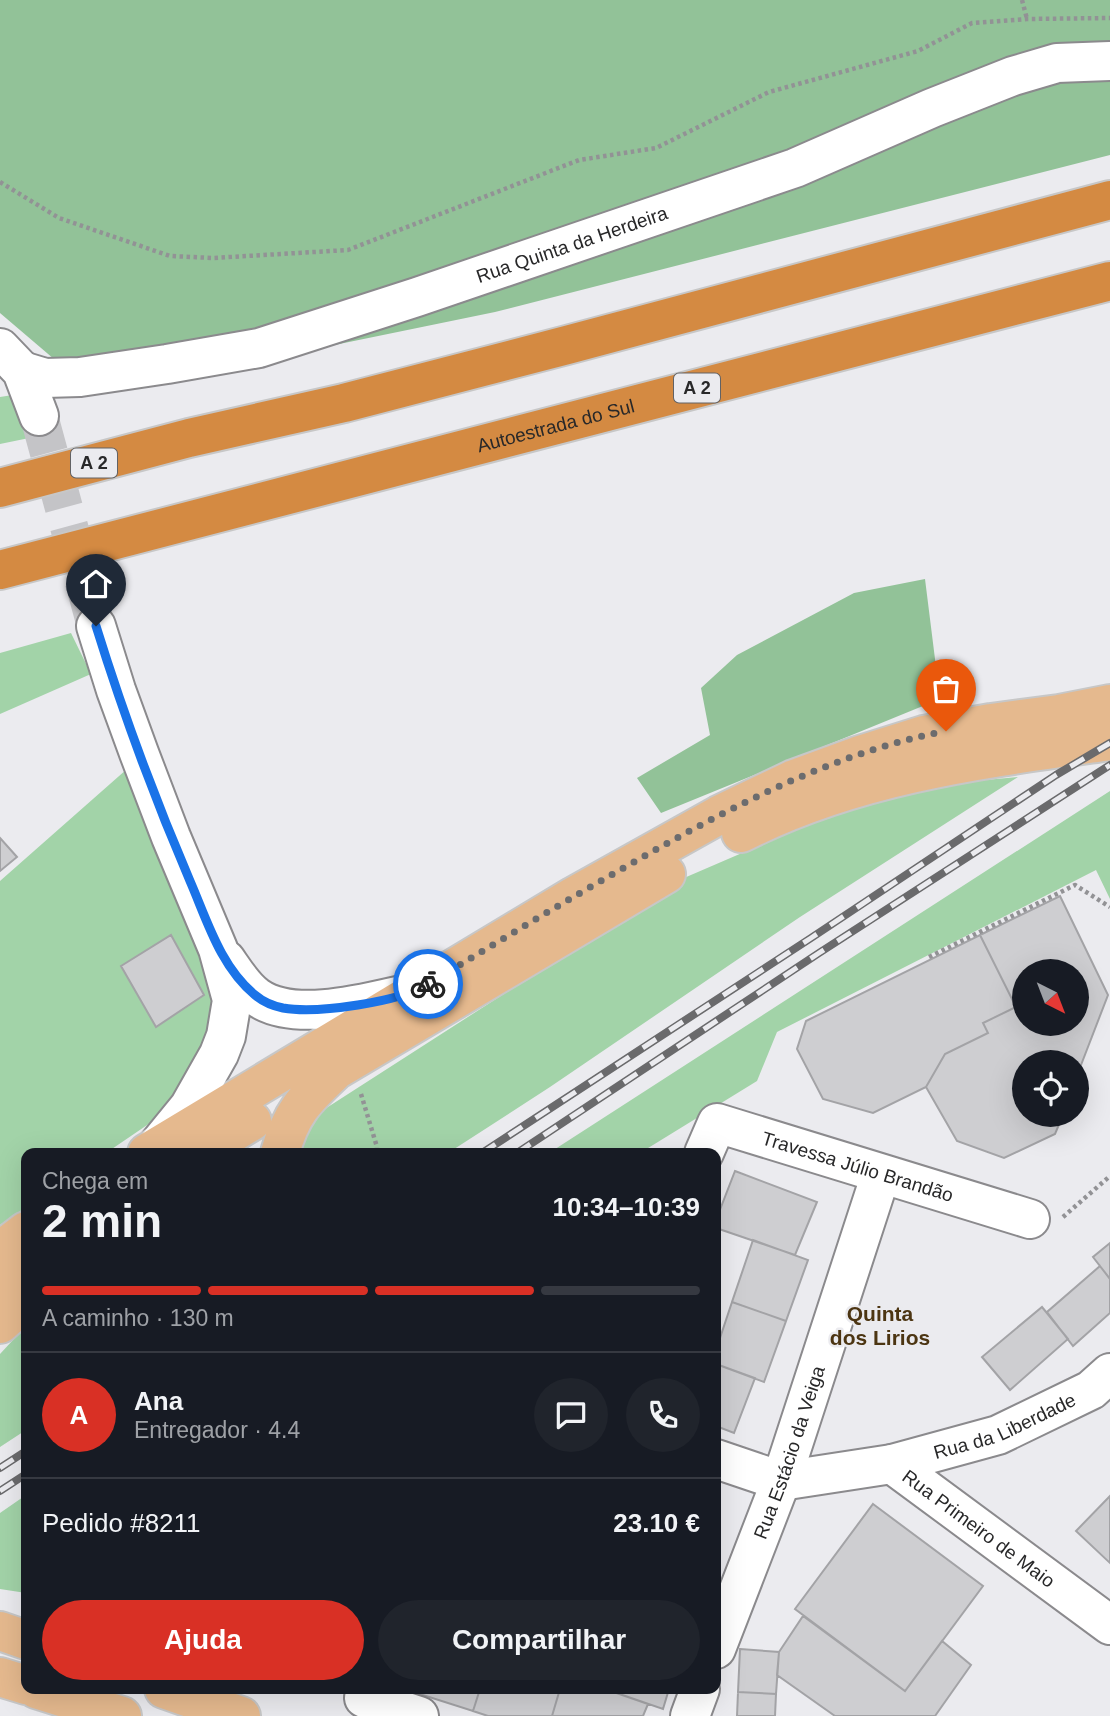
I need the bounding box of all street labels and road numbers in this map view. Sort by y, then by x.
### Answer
street label: Rua Quinta da Herdeira [474,202,671,287]
road number: A 2 [674,374,720,402]
street label: Autoestrada do Sul [475,395,637,456]
road number: A 2 [71,448,117,477]
street label: Travessa Júlio Brandão [759,1127,956,1206]
street label: Rua Estácio da Veiga [750,1363,829,1542]
street label: Rua da Liberdade [931,1389,1079,1463]
street label: Rua Primeiro de Maio [898,1466,1059,1592]

